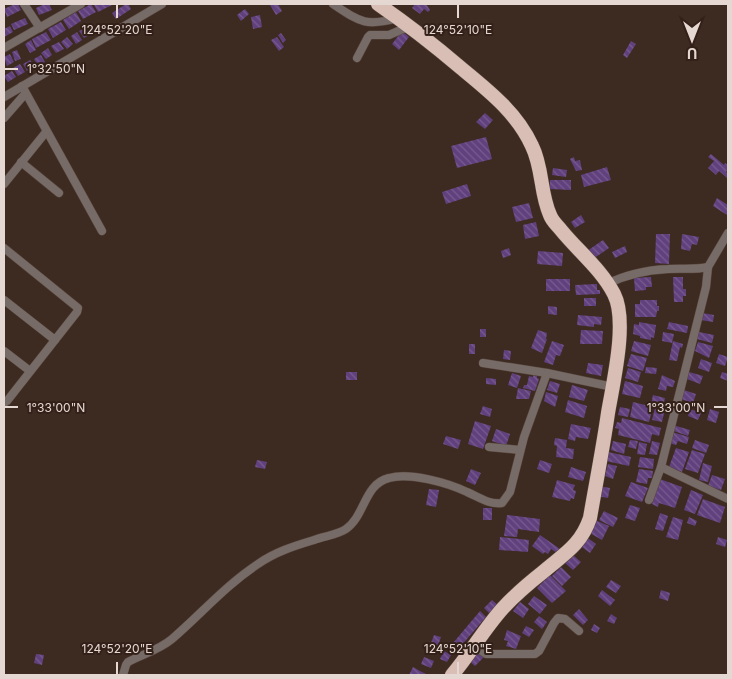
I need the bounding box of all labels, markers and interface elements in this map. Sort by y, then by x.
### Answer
north arrow [667,15,717,65]
text: 124°52'20"E [82,22,152,37]
text: 124°52'10"E [424,22,492,37]
text: U [687,45,697,62]
text: 1°32'50"N [27,61,85,76]
text: 1°33'00"N [27,400,85,415]
text: 1°33'00"N [647,400,705,415]
text: 124°52'20"E [82,641,152,656]
text: 124°52'10"E [424,641,492,656]

